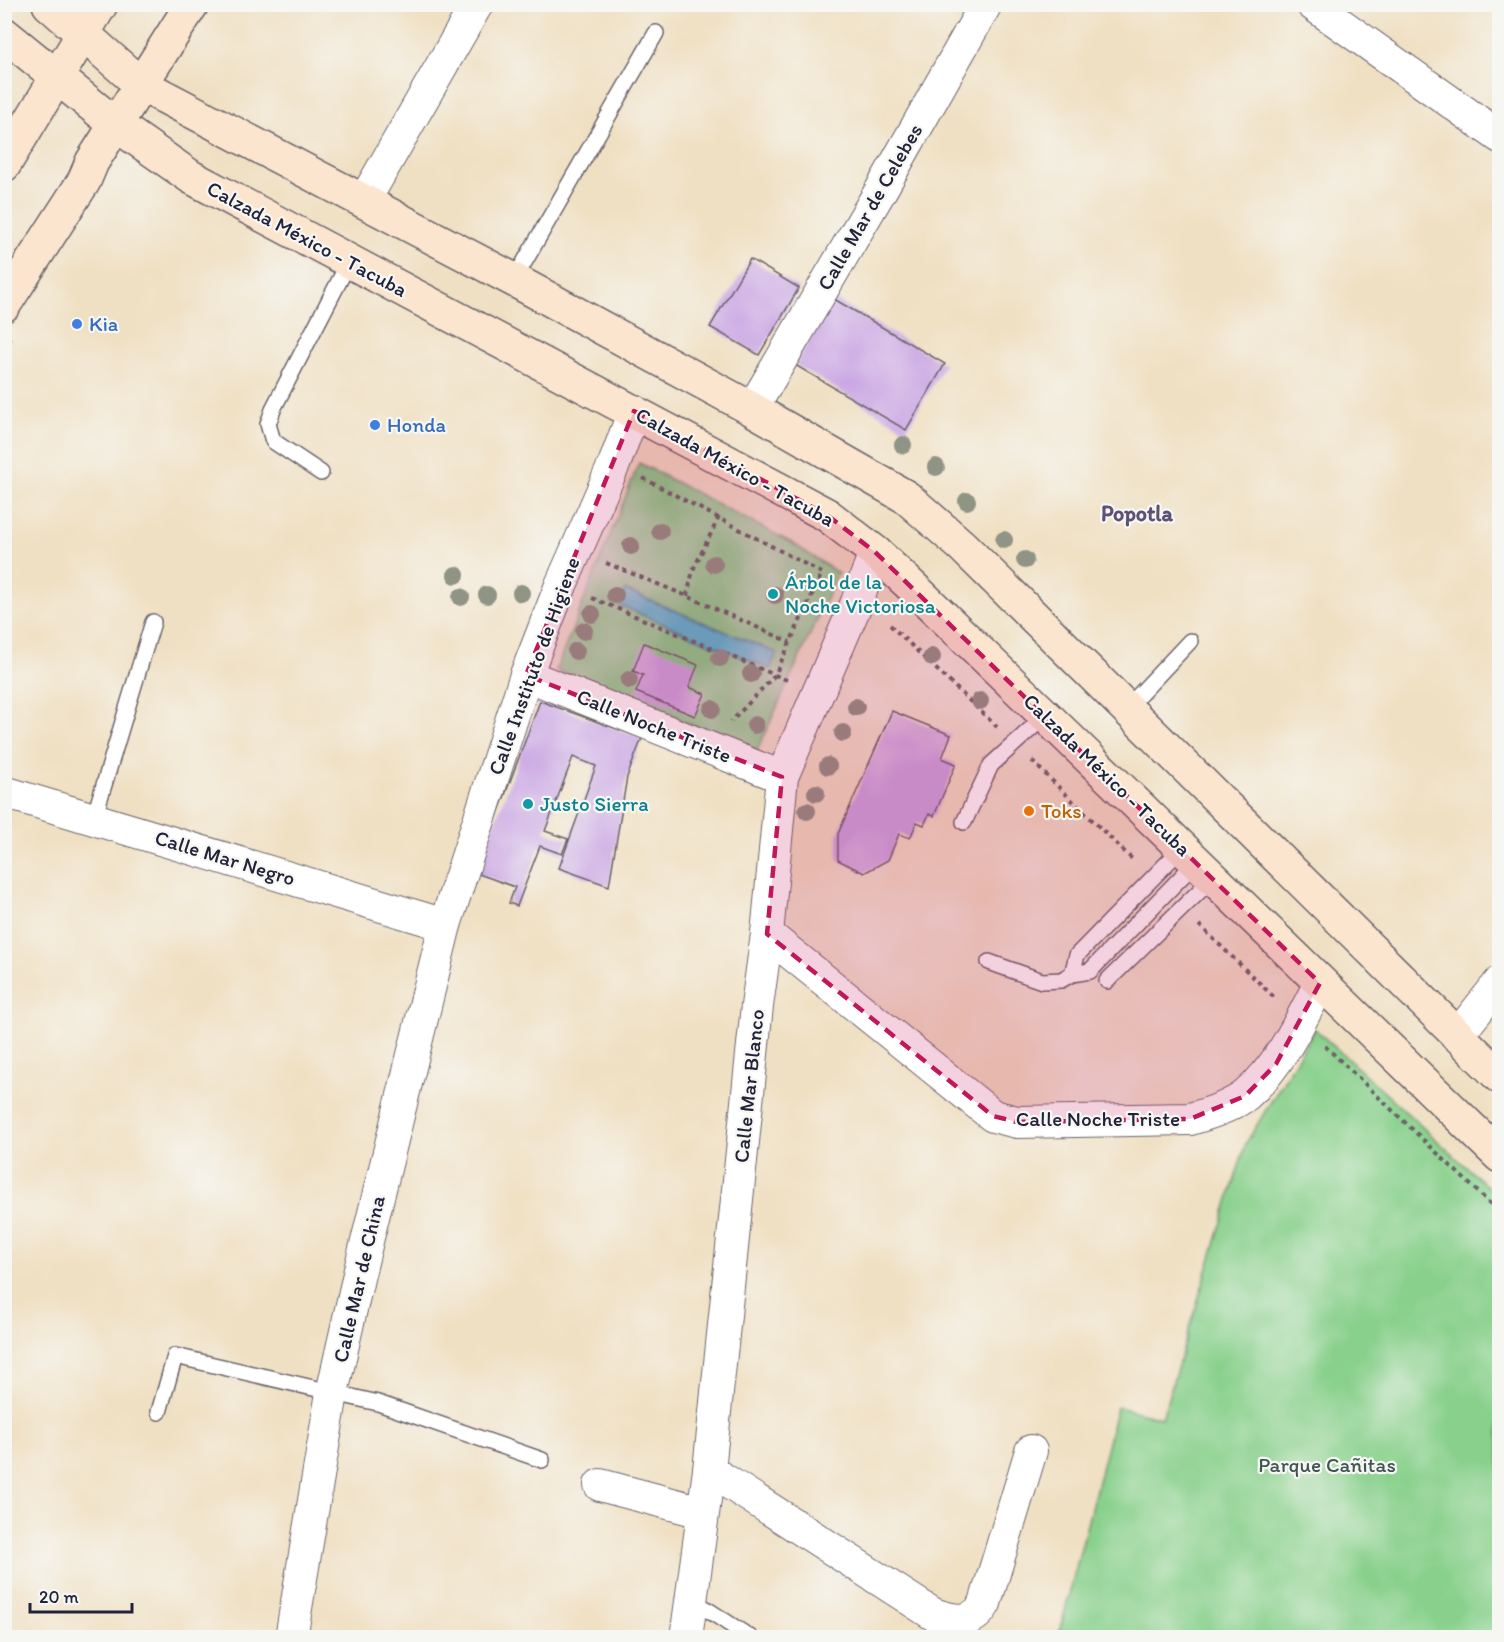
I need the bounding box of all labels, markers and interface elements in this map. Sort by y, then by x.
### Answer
street label: Calle Mar de Celebes [812,119,927,294]
street label: Calzada México - Tacuba [203,175,412,302]
place label: Kia [89,311,118,336]
marker: Kia [70,317,84,331]
street label: Calzada México - Tacuba [632,402,839,532]
place label: Honda [387,412,446,437]
marker: Honda [368,418,382,432]
district label: Popotla [1101,500,1174,527]
street label: Calle Instituto de Higiene [482,553,585,778]
place label: Árbol de la Noche Victoriosa [785,569,936,618]
marker: Árbol de la Noche Victoriosa [766,587,780,601]
street label: Calle Noche Triste [573,683,735,768]
street label: Calzada México - Tacuba [1018,688,1196,861]
place label: Justo Sierra [540,791,648,816]
marker: Justo Sierra [521,797,535,811]
place label: Toks [1041,798,1082,823]
marker: Toks [1022,804,1036,818]
street label: Calle Mar Negro [152,824,298,891]
street label: Calle Mar Blanco [728,1008,769,1164]
street label: Calle Noche Triste [1016,1106,1180,1131]
street label: Calle Mar de China [327,1193,390,1365]
park label: Parque Cañitas [1258,1452,1396,1477]
scale bar [30,1576,132,1614]
text: 20 m [39,1586,79,1608]

